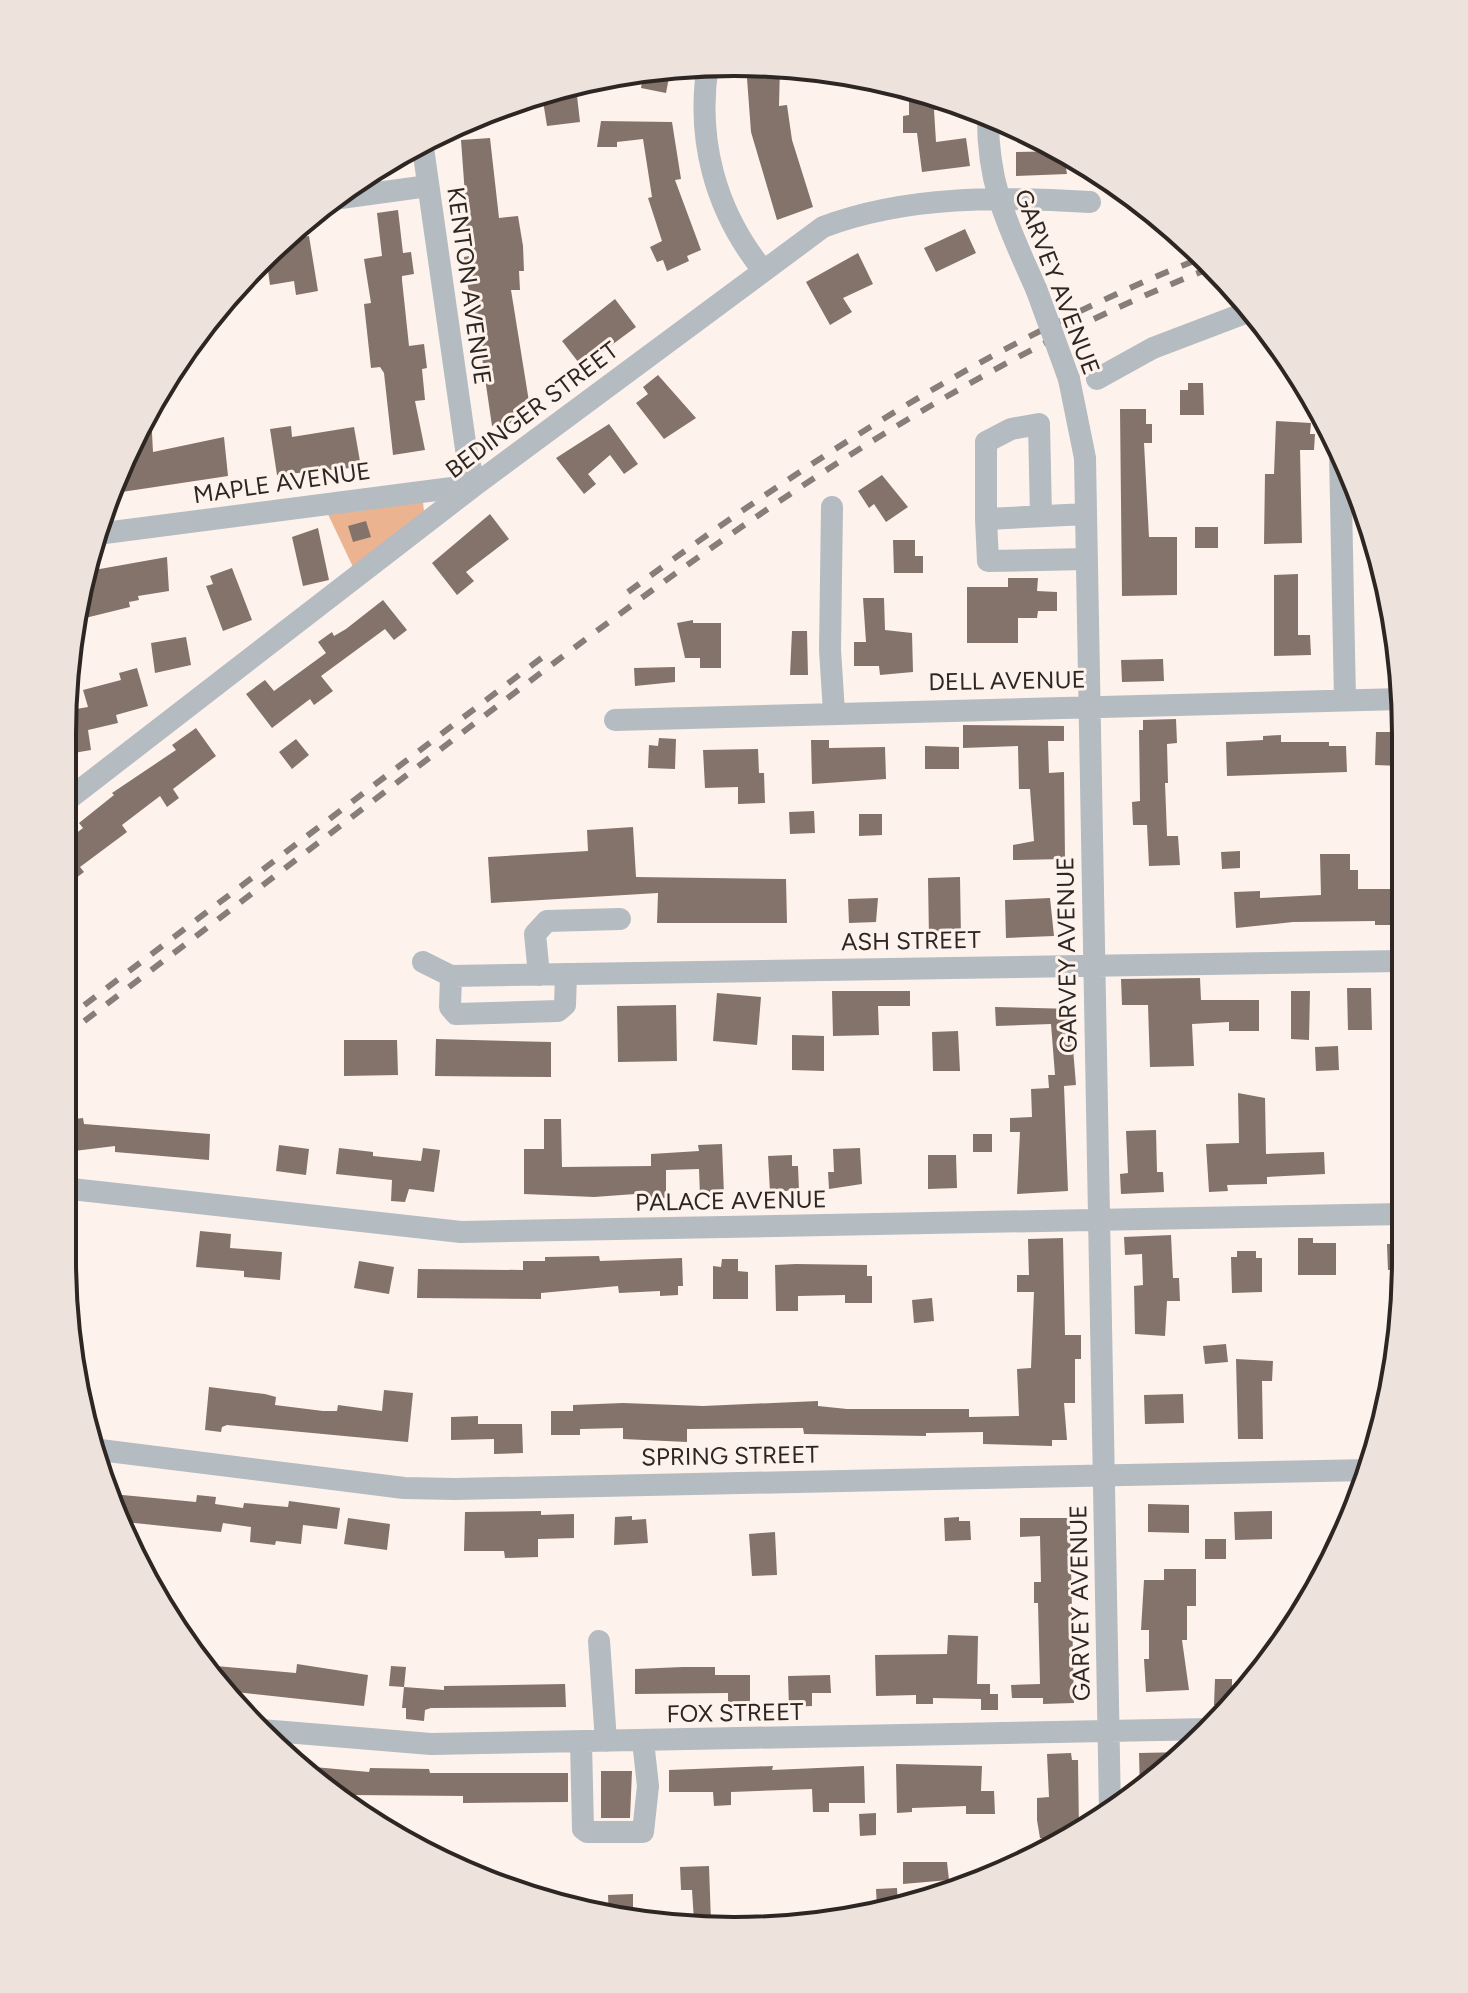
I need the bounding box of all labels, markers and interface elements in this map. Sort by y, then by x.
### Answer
street label: KENTON AVENUE [441,185,498,387]
street label: GARVEY AVENUE [1009,185,1106,379]
street label: BEDINGER STREET [440,335,624,484]
street label: MAPLE AVENUE [191,456,373,509]
street label: DELL AVENUE [928,665,1086,696]
street label: GARVEY AVENUE [1050,857,1083,1053]
street label: ASH STREET [841,925,981,956]
street label: PALACE AVENUE [635,1184,827,1217]
street label: SPRING STREET [641,1439,819,1472]
street label: GARVEY AVENUE [1063,1505,1096,1701]
street label: FOX STREET [666,1697,804,1728]

